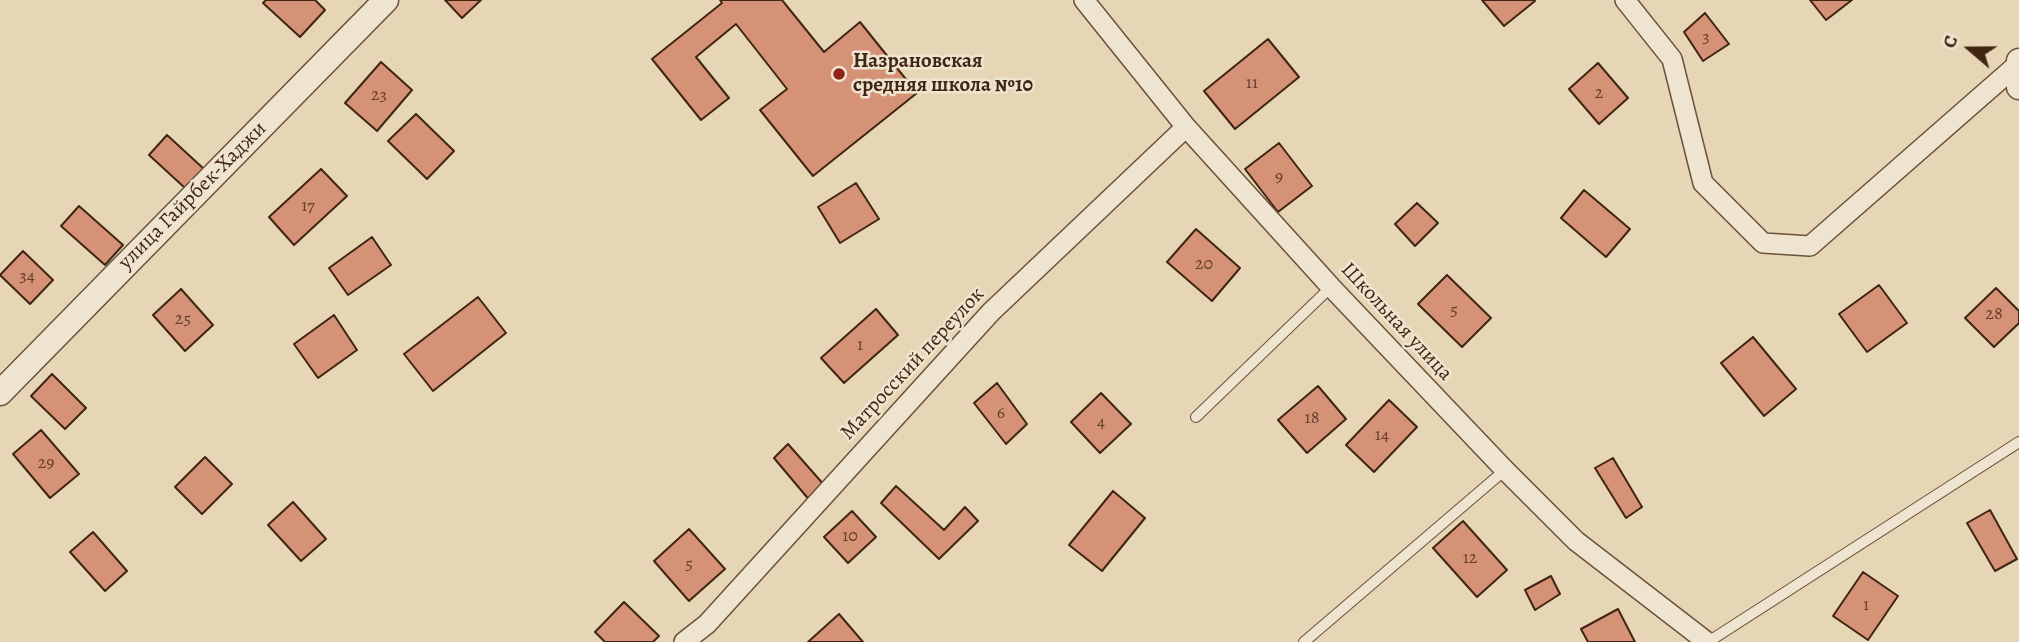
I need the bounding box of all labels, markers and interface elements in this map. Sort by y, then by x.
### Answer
north arrow [1935,14,2005,84]
house number: 3 [1702,27,1710,49]
text: С [1936,32,1964,52]
place label: Назрановская средняя школа №10 [853,49,1033,99]
marker: Назрановская средняя школа №10 [831,66,847,82]
house number: 11 [1246,73,1258,95]
house number: 2 [1595,83,1603,105]
house number: 23 [371,85,387,107]
street label: улица Гайрбек-Хаджи [114,117,272,275]
house number: 9 [1275,167,1283,189]
house number: 17 [301,196,315,218]
house number: 20 [1195,254,1213,276]
street label: Школьная улица [1335,258,1457,386]
house number: 34 [19,266,35,288]
street label: Матросский переулок [836,282,990,446]
house number: 5 [1450,300,1458,322]
house number: 28 [1985,304,2003,326]
house number: 25 [175,309,191,331]
house number: 1 [857,335,863,357]
house number: 6 [997,403,1005,425]
house number: 18 [1305,408,1319,430]
house number: 4 [1097,412,1105,434]
house number: 14 [1375,425,1389,447]
house number: 29 [38,453,54,475]
house number: 10 [842,526,858,548]
house number: 12 [1463,548,1477,570]
house number: 5 [685,554,693,576]
house number: 1 [1863,595,1869,617]

